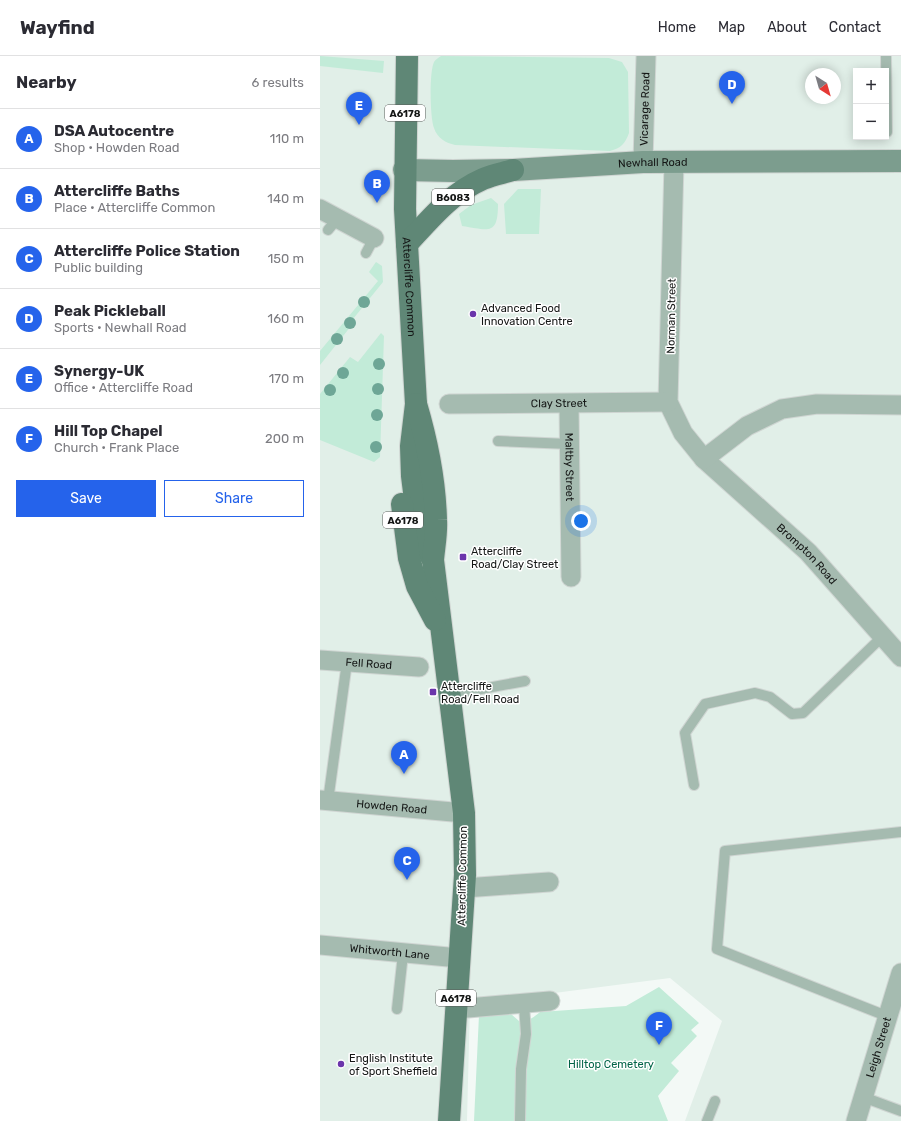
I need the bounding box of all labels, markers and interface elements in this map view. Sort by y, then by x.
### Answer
text: Wayfind [20,16,95,39]
text: Home [658,19,696,36]
text: Map [718,19,745,36]
text: About [767,19,807,36]
text: Contact [829,19,881,36]
north arrow [805,68,841,104]
map controls [853,68,889,140]
button: + [853,68,889,104]
pin: D [719,71,745,104]
text: Nearby [16,72,77,92]
street label: Vicarage Road [637,72,653,146]
text: 6 results [252,75,304,90]
pin: E [346,92,372,125]
button: − [853,104,889,140]
road number: A6178 [385,105,425,121]
text: DSA Autocentre [54,122,174,140]
text: A [24,131,34,146]
text: 110 m [270,131,304,146]
text: Shop · Howden Road [54,140,180,155]
street label: Newhall Road [618,156,687,171]
pin: B [364,170,390,203]
text: Attercliffe Baths [54,182,180,200]
road number: B6083 [432,189,474,205]
text: B [24,191,34,206]
text: 140 m [267,191,304,206]
text: Place · Attercliffe Common [54,200,215,215]
street label: Attercliffe Common [400,237,418,337]
text: Attercliffe Police Station [54,242,240,260]
text: C [24,251,34,266]
text: 150 m [268,251,304,266]
text: Public building [54,260,143,275]
street label: Norman Street [664,278,679,354]
text: Peak Pickleball [54,302,166,320]
place label: Advanced Food Innovation Centre [481,302,573,328]
marker: Advanced Food Innovation Centre [468,309,478,319]
text: D [24,311,34,326]
text: 160 m [268,311,304,326]
text: Sports · Newhall Road [54,320,187,335]
text: Synergy-UK [54,362,144,380]
text: E [25,371,33,386]
text: 170 m [269,371,304,386]
text: Office · Attercliffe Road [54,380,193,395]
street label: Clay Street [531,397,588,410]
text: Hill Top Chapel [54,422,163,440]
text: F [25,431,33,446]
text: 200 m [265,431,304,446]
street label: Maltby Street [562,433,576,502]
text: Church · Frank Place [54,440,179,455]
button: Save [16,480,156,517]
button: Share [164,480,304,517]
your location [571,511,591,531]
road number: A6178 [383,512,423,528]
street label: Brompton Road [774,521,839,587]
place label: Attercliffe Road/Clay Street [471,545,559,571]
marker: Attercliffe Road/Clay Street [458,552,468,562]
street label: Fell Road [345,656,393,672]
place label: Attercliffe Road/Fell Road [441,680,519,706]
marker: Attercliffe Road/Fell Road [428,687,438,697]
pin: A [391,741,417,774]
street label: Howden Road [356,797,428,817]
street label: Attercliffe Common [455,826,470,926]
pin: C [394,847,420,880]
street label: Whitworth Lane [349,942,430,962]
road number: A6178 [436,990,476,1006]
pin: F [646,1012,672,1045]
street label: Leigh Street [864,1015,894,1079]
place label: English Institute of Sport Sheffield [349,1052,437,1078]
park label: Hilltop Cemetery [568,1058,654,1071]
marker: English Institute of Sport Sheffield [336,1059,346,1069]

